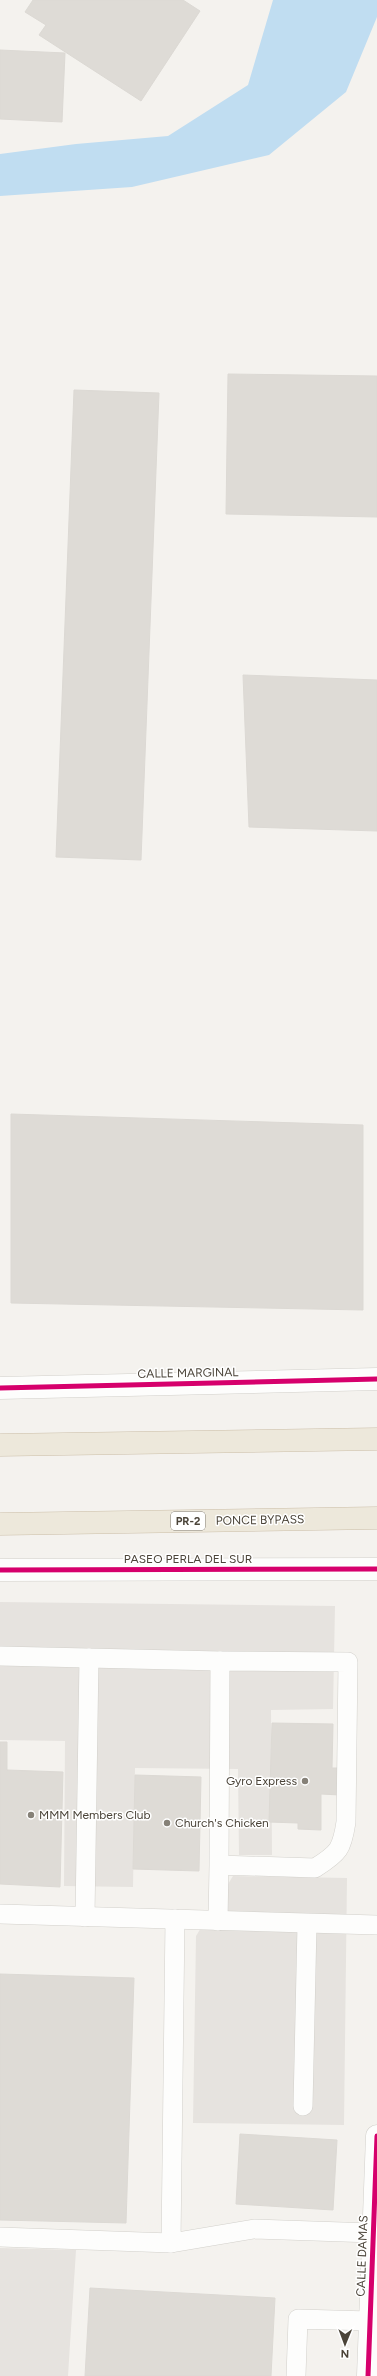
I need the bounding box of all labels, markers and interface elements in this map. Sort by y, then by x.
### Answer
street label: CALLE MARGINAL [137,1365,239,1381]
road number: PR-2 [171,1512,205,1530]
street label: PONCE BYPASS [216,1512,304,1528]
street label: PASEO PERLA DEL SUR [124,1552,252,1566]
place label: Gyro Express [226,1774,297,1788]
marker: Gyro Express [300,1776,310,1786]
place label: MMM Members Club [39,1808,151,1822]
marker: MMM Members Club [26,1810,36,1820]
place label: Church's Chicken [175,1816,269,1830]
marker: Church's Chicken [162,1818,172,1828]
street label: CALLE DAMAS [354,2215,370,2297]
north arrow [325,2324,365,2364]
text: N [340,2347,349,2360]

